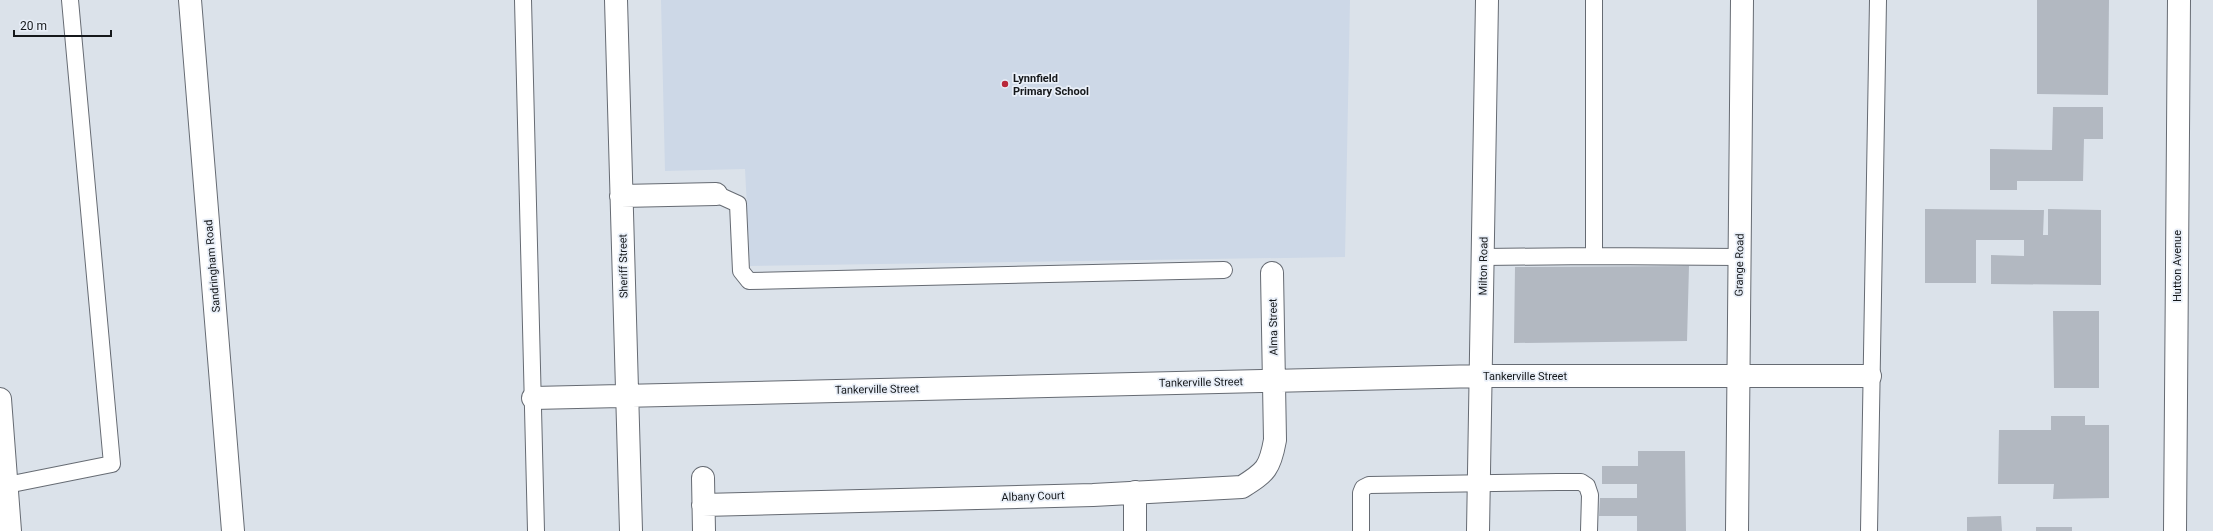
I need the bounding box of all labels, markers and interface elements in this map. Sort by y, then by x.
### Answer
scale bar [14,12,111,38]
text: 20 m [20,19,47,33]
place label: Lynnfield Primary School [1013,72,1089,98]
marker: Lynnfield Primary School [1000,79,1010,89]
street label: Sandringham Road [202,219,223,313]
street label: Hutton Avenue [2171,230,2184,302]
street label: Sheriff Street [616,233,631,298]
street label: Grange Road [1732,233,1747,297]
street label: Milton Road [1476,237,1491,296]
street label: Alma Street [1266,298,1280,356]
street label: Tankerville Street [1483,370,1567,383]
street label: Tankerville Street [1159,375,1244,390]
street label: Tankerville Street [835,382,920,397]
street label: Albany Court [1001,489,1065,504]

